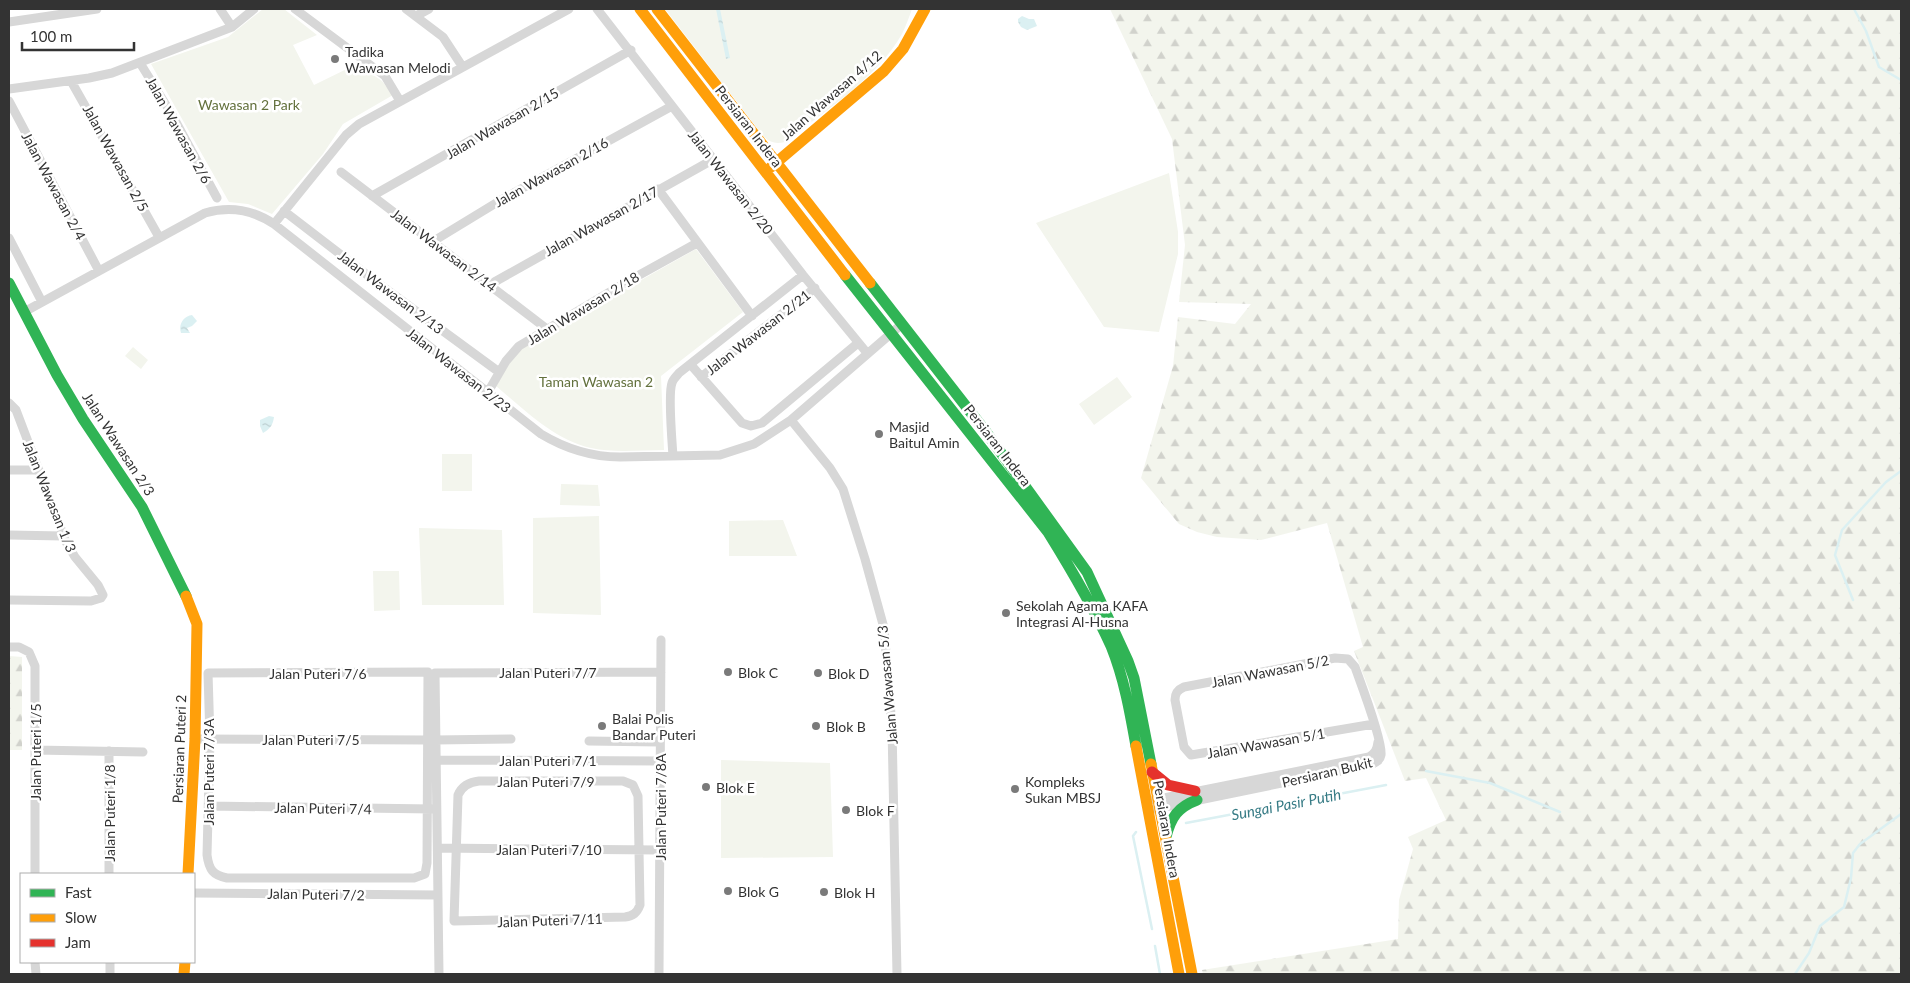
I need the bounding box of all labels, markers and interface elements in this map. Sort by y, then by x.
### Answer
scale bar [22,20,135,52]
text: 100 m [30,27,72,45]
place label: Tadika Wawasan Melodi [345,43,451,76]
street label: Jalan Wawasan 4/12 [777,47,885,143]
marker: Tadika Wawasan Melodi [329,53,341,65]
street label: Jalan Wawasan 2/6 [143,74,215,186]
street label: Persiaran Indera [712,82,786,170]
street label: Jalan Wawasan 2/15 [442,84,562,162]
park label: Wawasan 2 Park [198,96,301,113]
street label: Jalan Wawasan 2/5 [80,102,152,214]
street label: Jalan Wawasan 2/20 [685,126,777,238]
street label: Jalan Wawasan 2/4 [18,129,90,243]
street label: Jalan Wawasan 2/16 [491,134,611,210]
street label: Jalan Wawasan 2/17 [541,183,661,259]
street label: Jalan Wawasan 2/14 [388,205,500,295]
street label: Jalan Wawasan 2/13 [335,247,447,337]
street label: Jalan Wawasan 2/18 [524,268,642,348]
street label: Jalan Wawasan 2/21 [702,286,814,378]
street label: Jalan Wawasan 2/23 [403,324,515,416]
park label: Taman Wawasan 2 [539,373,653,390]
street label: Jalan Wawasan 2/3 [79,389,159,499]
street label: Persiaran Indera [961,401,1035,489]
place label: Masjid Baitul Amin [889,418,960,451]
marker: Masjid Baitul Amin [873,428,885,440]
street label: Jalan Wawasan 1/3 [20,437,80,555]
place label: Sekolah Agama KAFA Integrasi Al-Husna [1016,597,1148,630]
marker: Sekolah Agama KAFA Integrasi Al-Husna [1000,607,1012,619]
street label: Jalan Wawasan 5/3 [873,625,901,745]
street label: Jalan Wawasan 5/2 [1210,651,1330,691]
street label: Jalan Puteri 7/7 [499,664,597,681]
place label: Blok C [738,664,779,681]
street label: Jalan Puteri 7/6 [269,665,367,682]
place label: Blok D [828,665,870,682]
marker: Blok C [722,666,734,678]
marker: Blok D [812,667,824,679]
street label: Persiaran Puteri 2 [169,694,189,804]
street label: Jalan Puteri 1/5 [27,703,44,801]
place label: Balai Polis Bandar Puteri [612,710,696,743]
street label: Jalan Puteri 7/3A [200,718,217,825]
place label: Blok B [826,718,866,735]
marker: Balai Polis Bandar Puteri [596,720,608,732]
marker: Blok B [810,720,822,732]
street label: Jalan Wawasan 5/1 [1206,724,1326,762]
street label: Jalan Puteri 7/5 [262,731,360,748]
street label: Jalan Puteri 7/1 [499,752,597,769]
street label: Jalan Puteri 7/8A [652,753,669,860]
street label: Persiaran Bukit [1280,753,1374,791]
street label: Jalan Puteri 1/8 [101,764,118,862]
street label: Jalan Puteri 7/9 [497,773,595,790]
place label: Kompleks Sukan MBSJ [1025,773,1101,806]
place label: Blok E [716,779,755,796]
street label: Persiaran Indera [1150,779,1184,879]
marker: Blok E [700,781,712,793]
marker: Kompleks Sukan MBSJ [1009,783,1021,795]
water label: Sungai Pasir Putih [1230,785,1342,823]
street label: Jalan Puteri 7/4 [274,799,372,817]
place label: Blok F [856,802,895,819]
marker: Blok F [840,804,852,816]
street label: Jalan Puteri 7/10 [496,841,602,858]
legend [20,873,195,963]
text: Fast [65,883,92,901]
place label: Blok G [738,883,779,900]
place label: Blok H [834,884,876,901]
street label: Jalan Puteri 7/2 [267,885,365,903]
marker: Blok G [722,885,734,897]
marker: Blok H [818,886,830,898]
text: Slow [65,908,97,926]
street label: Jalan Puteri 7/11 [497,910,603,930]
text: Jam [65,933,91,951]

